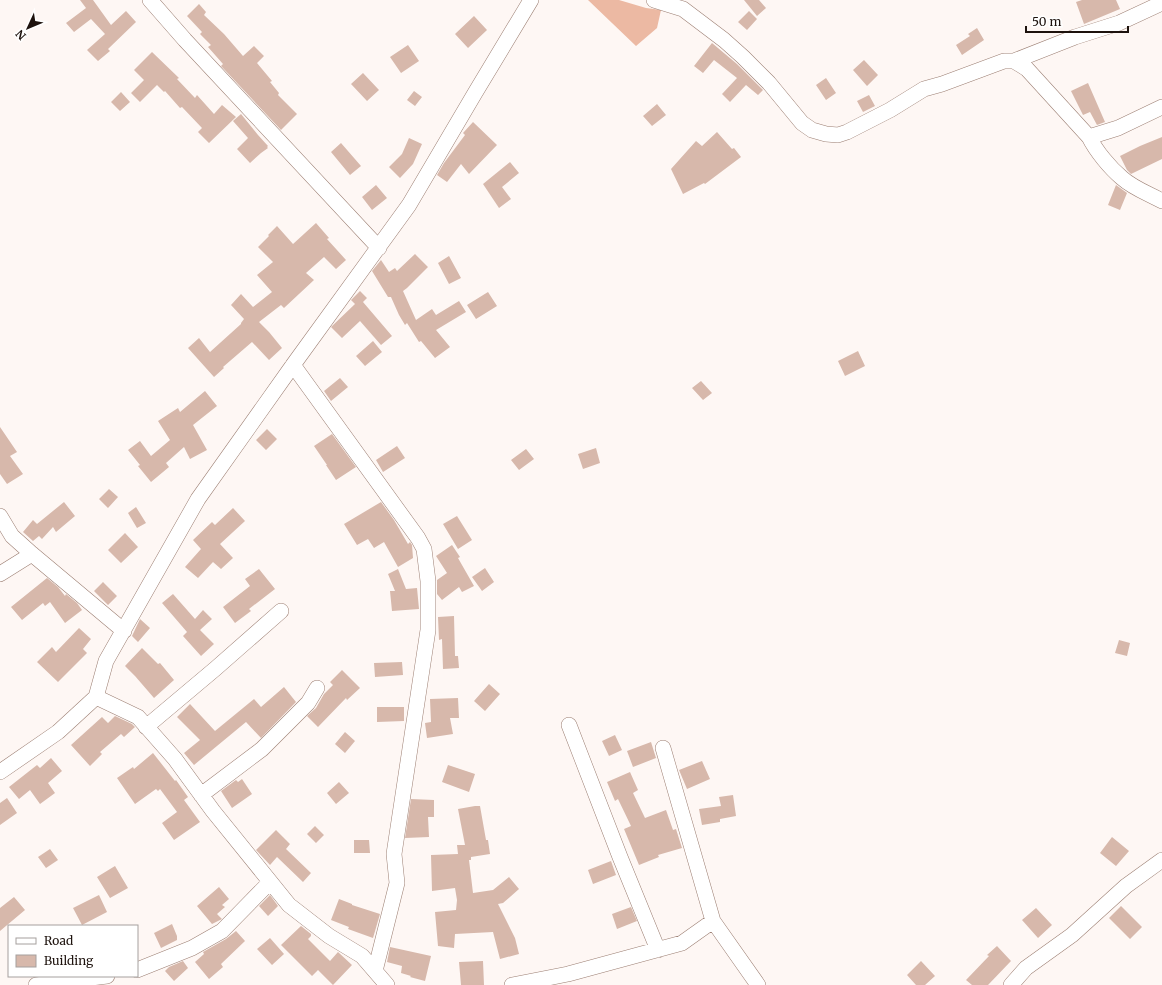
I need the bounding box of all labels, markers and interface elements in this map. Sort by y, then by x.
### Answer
north arrow [8,8,48,48]
scale bar [1026,8,1128,34]
text: 50 m [1032,14,1061,29]
text: N [13,27,29,43]
legend [8,925,138,977]
text: Road [44,933,73,948]
text: Building [44,953,94,968]

